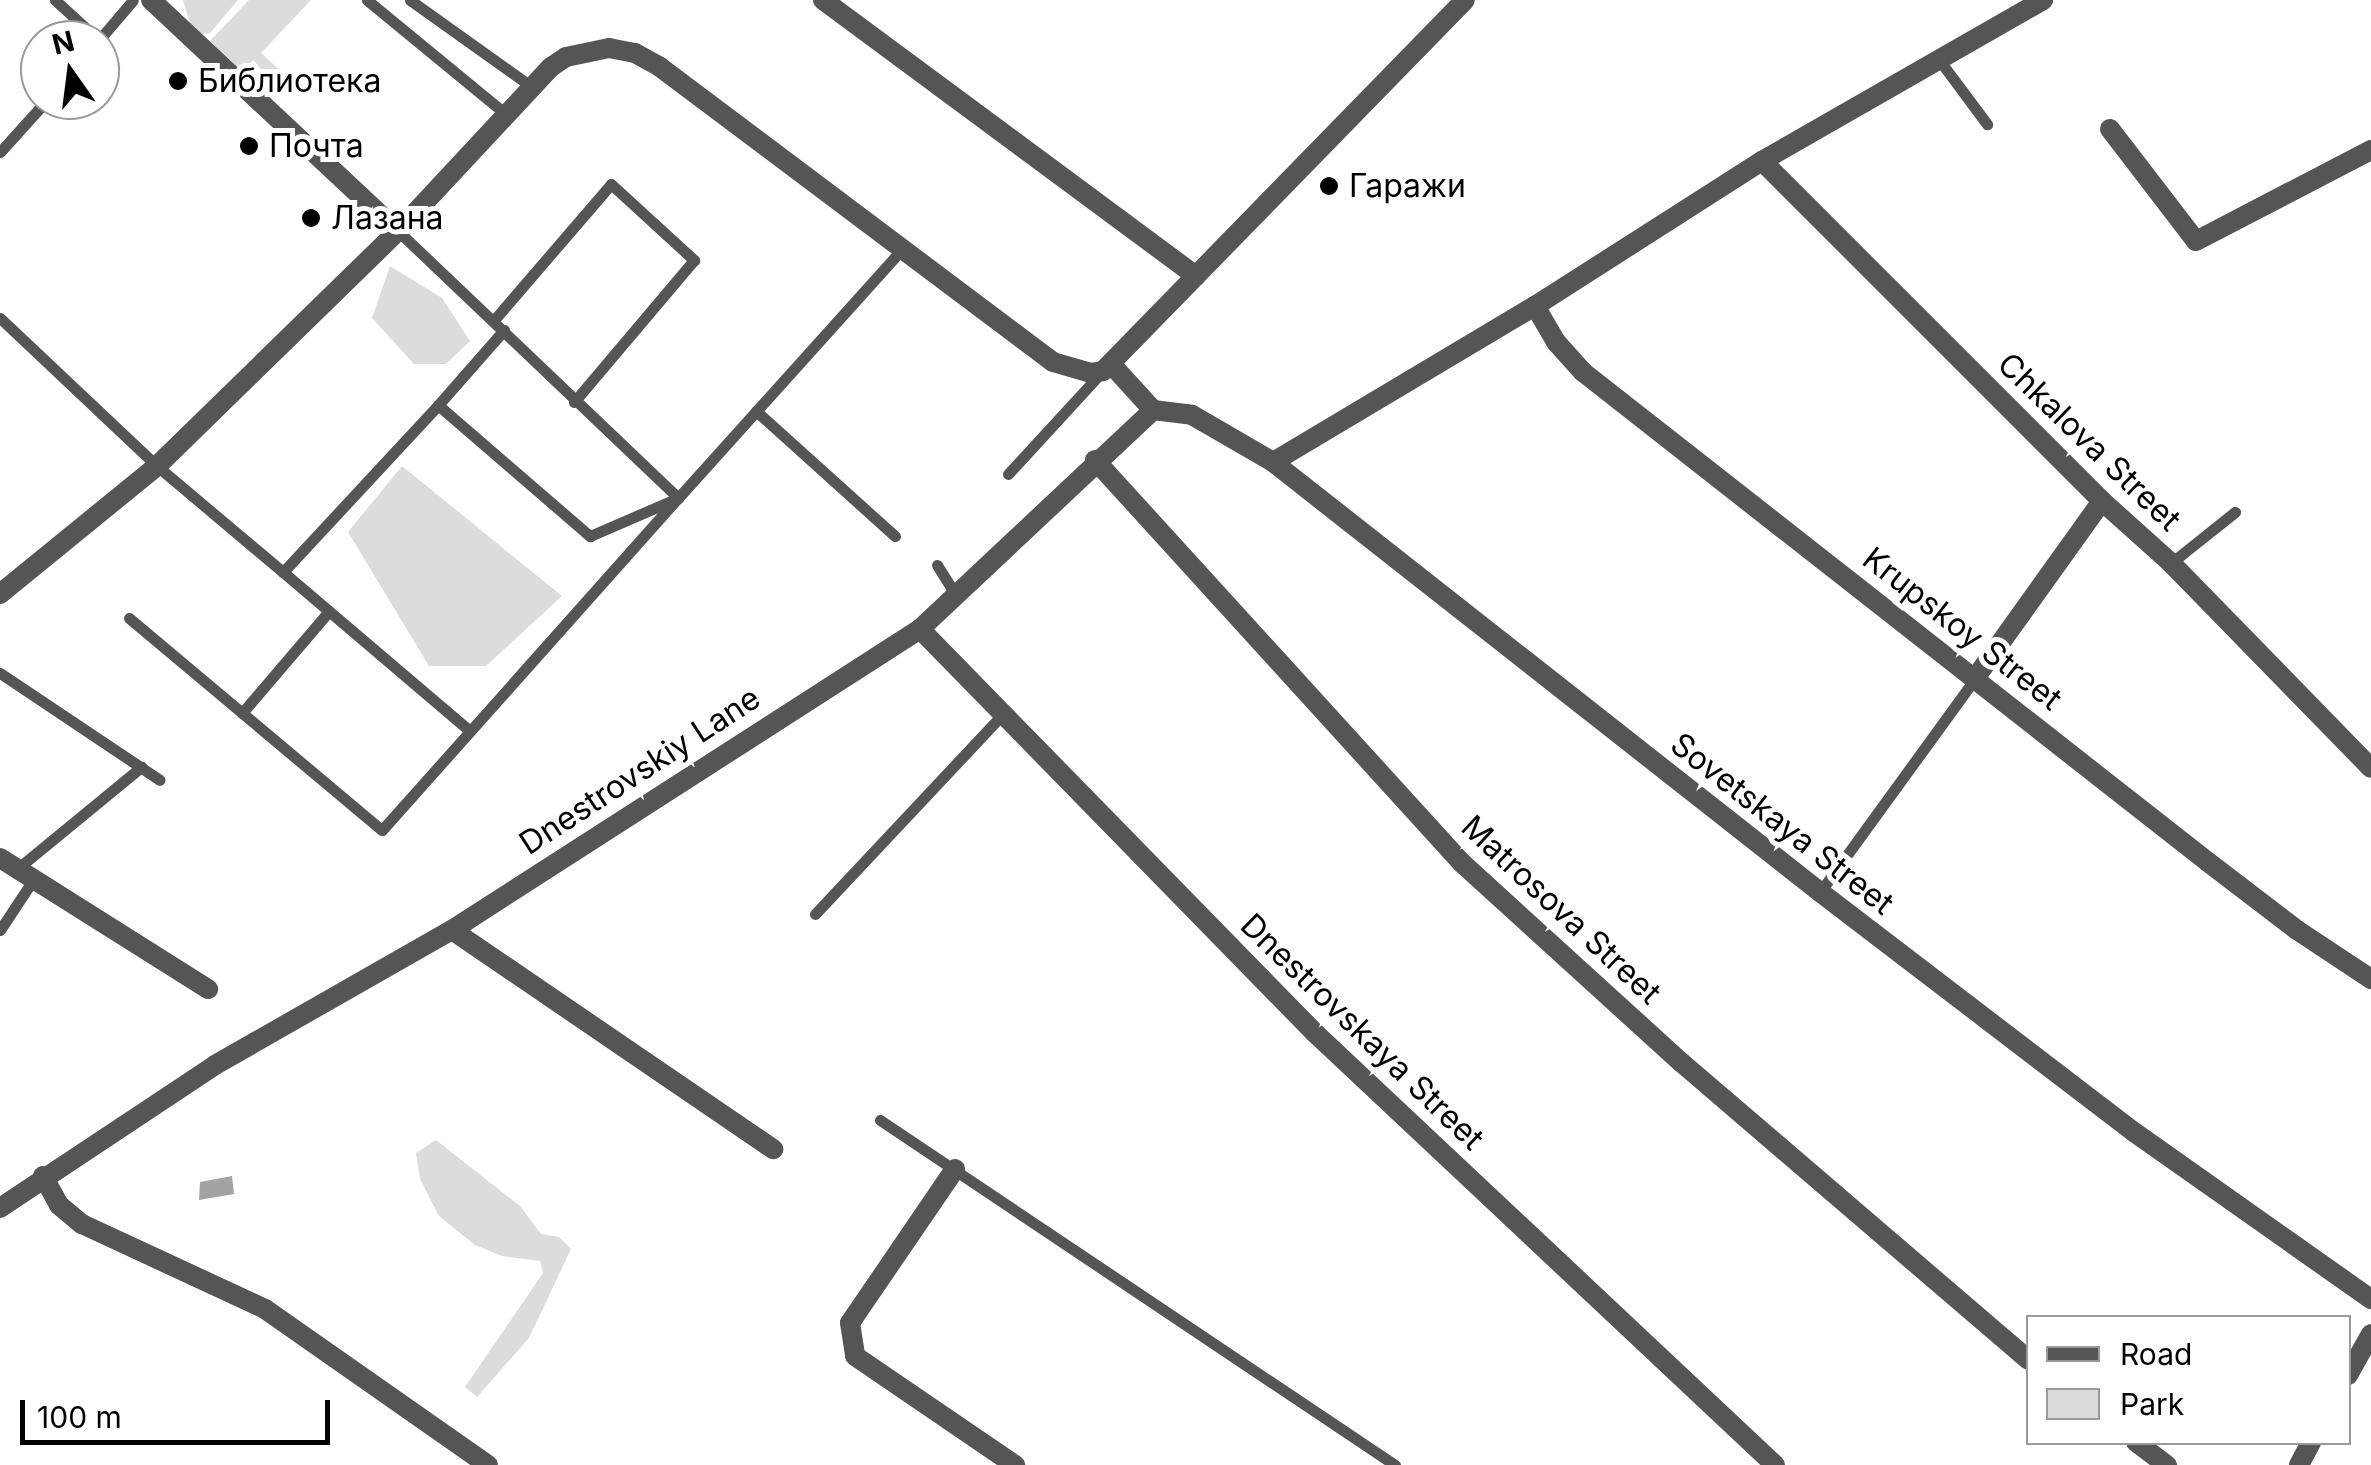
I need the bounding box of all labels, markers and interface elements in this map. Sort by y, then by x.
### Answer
north arrow [20,20,120,120]
text: N [49,24,78,62]
place label: Библиотека [198,62,381,100]
marker: Библиотека [167,70,189,92]
place label: Почта [269,127,364,165]
marker: Почта [238,135,260,157]
place label: Гаражи [1349,167,1466,205]
marker: Гаражи [1318,175,1340,197]
place label: Лазана [331,199,444,237]
marker: Лазана [300,207,322,229]
street label: Chkalova Street [1990,345,2188,539]
street label: Krupskoy Street [1855,539,2069,719]
street label: Dnestrovskiy Lane [513,679,767,863]
street label: Sovetskaya Street [1663,725,1901,923]
street label: Matrosova Street [1453,808,1669,1012]
street label: Dnestrovskaya Street [1232,906,1492,1158]
legend [2026,1315,2351,1445]
text: Road [2120,1336,2192,1372]
scale bar [25,1380,335,1442]
text: Park [2120,1386,2184,1422]
text: 100 m [37,1399,122,1435]

